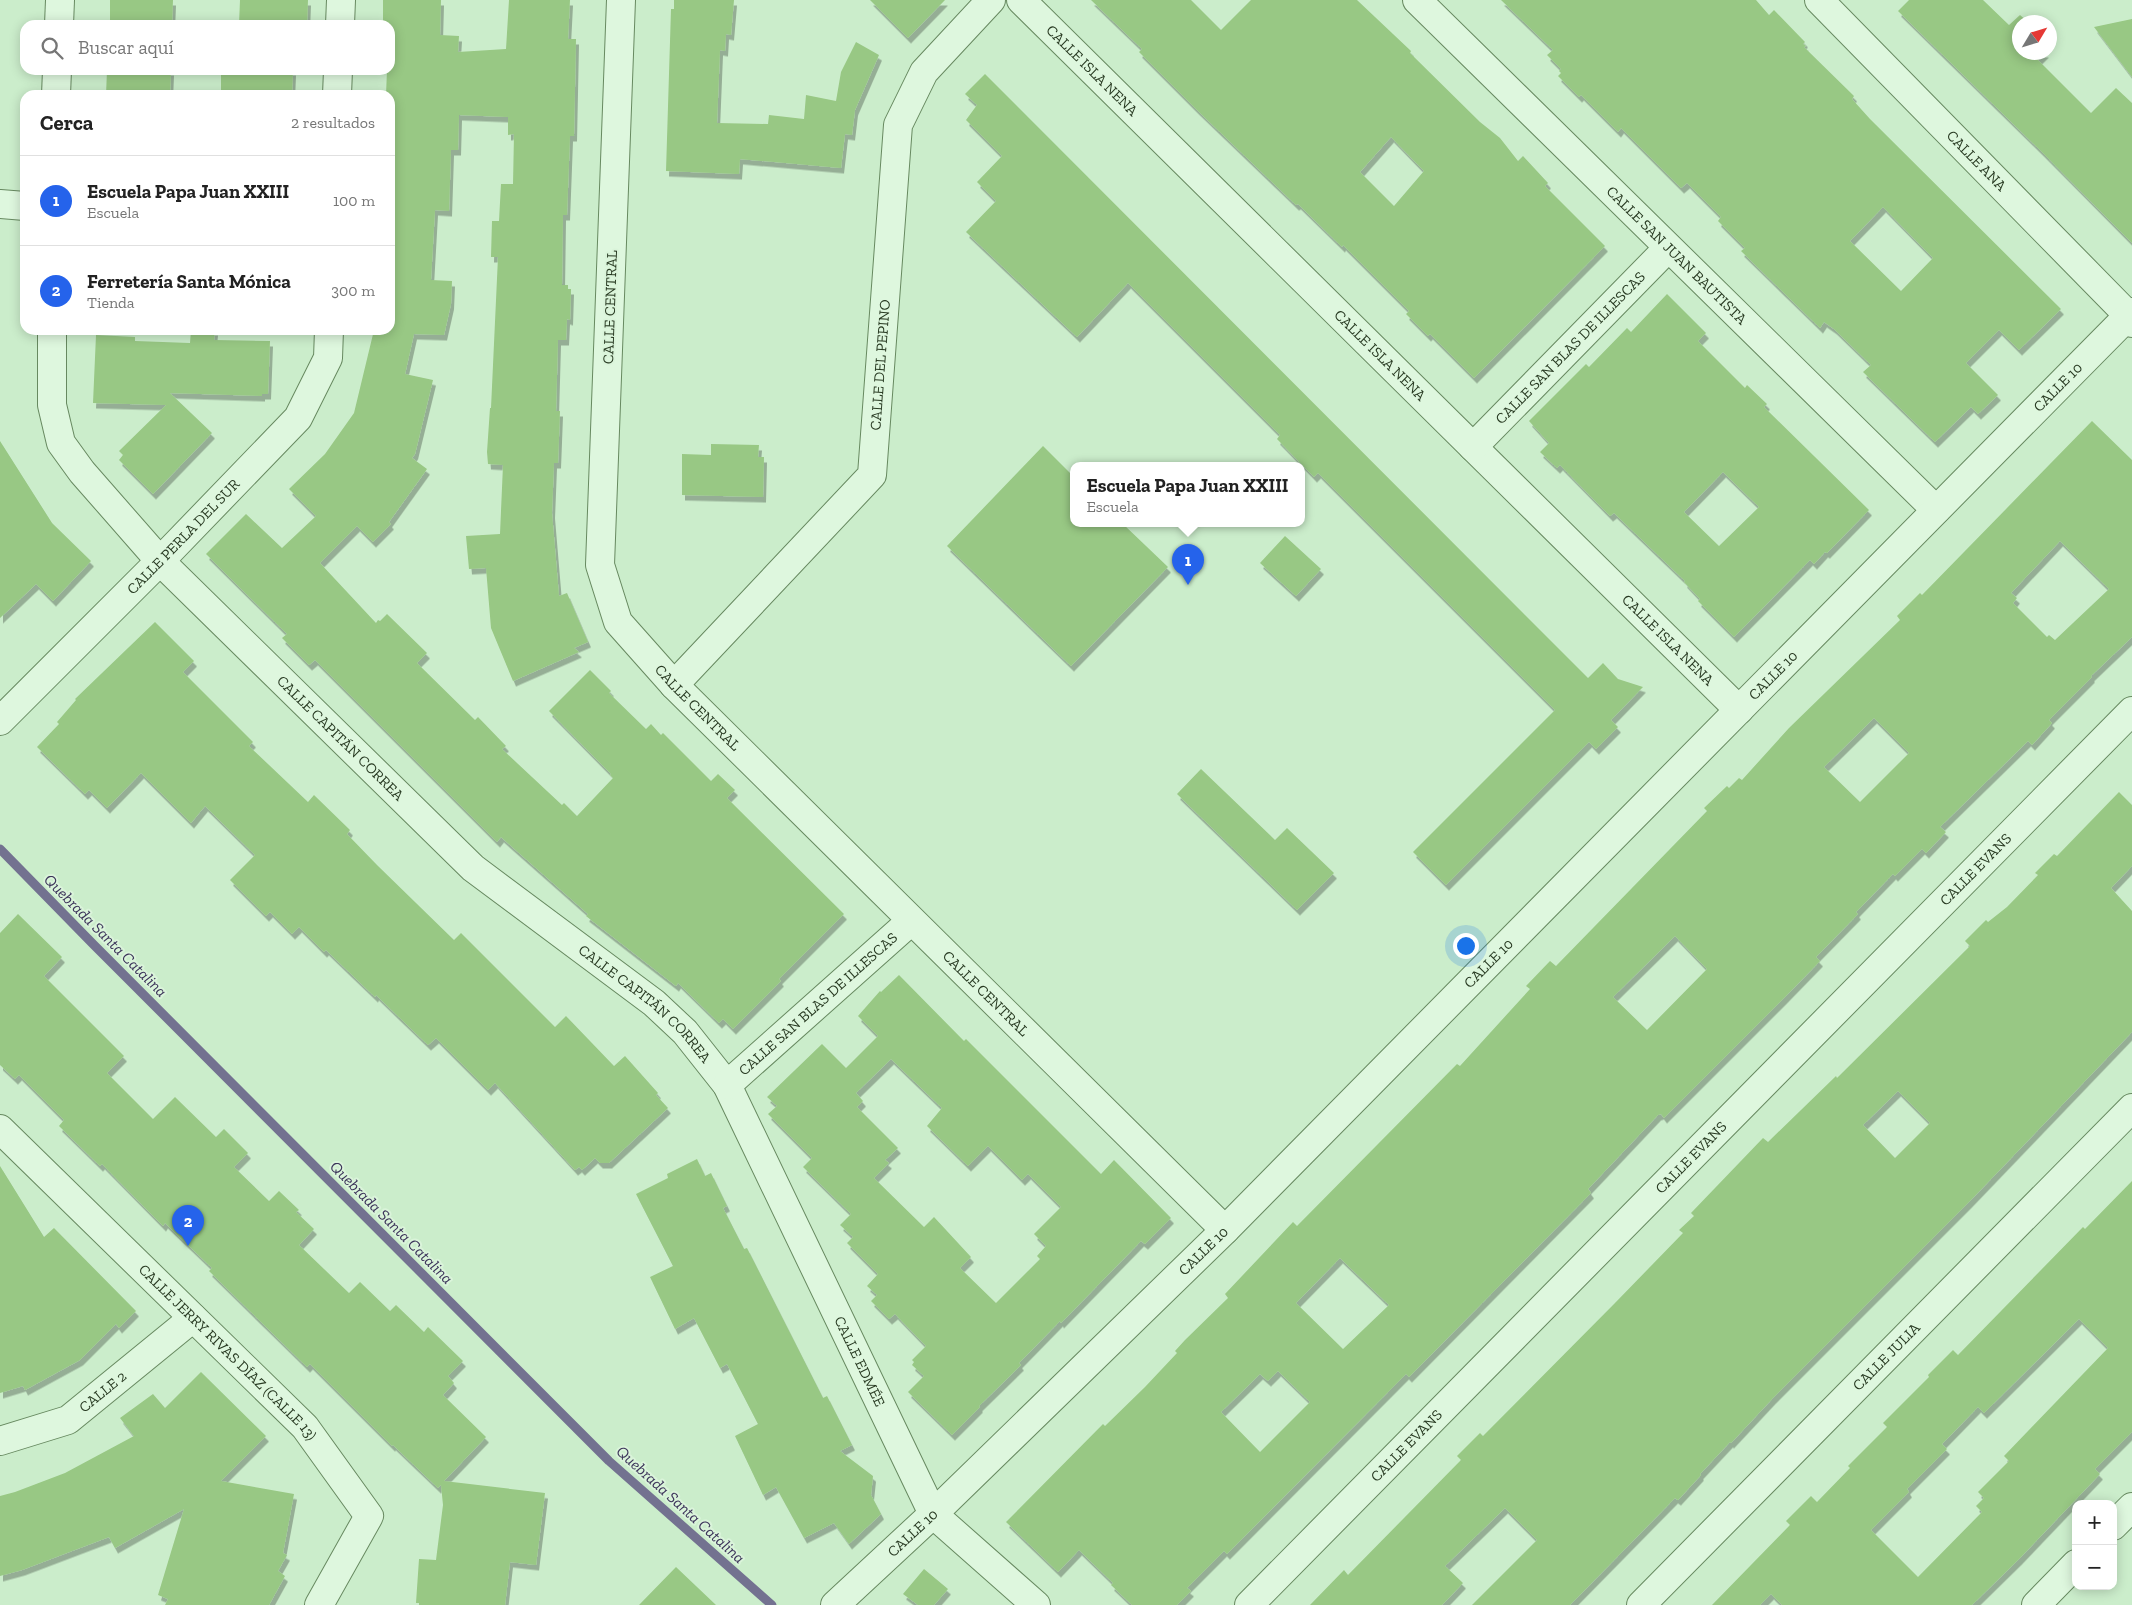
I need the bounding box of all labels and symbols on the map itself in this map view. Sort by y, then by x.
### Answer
north arrow [2012,15,2057,60]
street label: CALLE ISLA NENA [1042,21,1142,120]
street label: CALLE ANA [1943,127,2010,195]
street label: CALLE SAN JUAN BAUTISTA [1603,182,1751,328]
street label: CALLE CENTRAL [599,250,621,364]
street label: CALLE SAN BLAS DE ILLESCAS [1492,268,1649,428]
street label: CALLE DEL PEPINO [866,299,894,431]
street label: CALLE ISLA NENA [1330,306,1430,405]
street label: CALLE 10 [2029,359,2086,416]
street label: CALLE PERLA DEL SUR [123,475,244,598]
pin: 1 [1172,544,1204,585]
street label: CALLE ISLA NENA [1618,591,1718,689]
street label: CALLE 10 [1745,647,1802,704]
street label: CALLE CENTRAL [651,661,744,754]
street label: CALLE CAPITÁN CORREA [273,672,408,805]
street label: CALLE EVANS [1936,829,2015,909]
water label: Quebrada Santa Catalina [40,870,171,1001]
street label: CALLE SAN BLAS DE ILLESCAS [735,928,901,1079]
your location [1453,933,1479,959]
street label: CALLE 10 [1460,935,1517,992]
street label: CALLE CAPITÁN CORREA [575,941,715,1067]
street label: CALLE CENTRAL [939,947,1033,1040]
street label: CALLE EVANS [1651,1118,1731,1197]
water label: Quebrada Santa Catalina [326,1157,457,1288]
pin: 2 [172,1205,204,1246]
street label: CALLE 10 [1175,1223,1232,1279]
street label: CALLE JERRY RIVAS DÍAZ (CALLE 13) [135,1260,321,1444]
street label: CALLE EDMÉE [830,1313,889,1410]
street label: CALLE JULIA [1849,1319,1924,1394]
street label: CALLE 2 [75,1367,130,1416]
street label: CALLE EVANS [1367,1406,1446,1486]
water label: Quebrada Santa Catalina [613,1442,749,1567]
street label: CALLE 10 [884,1505,942,1561]

